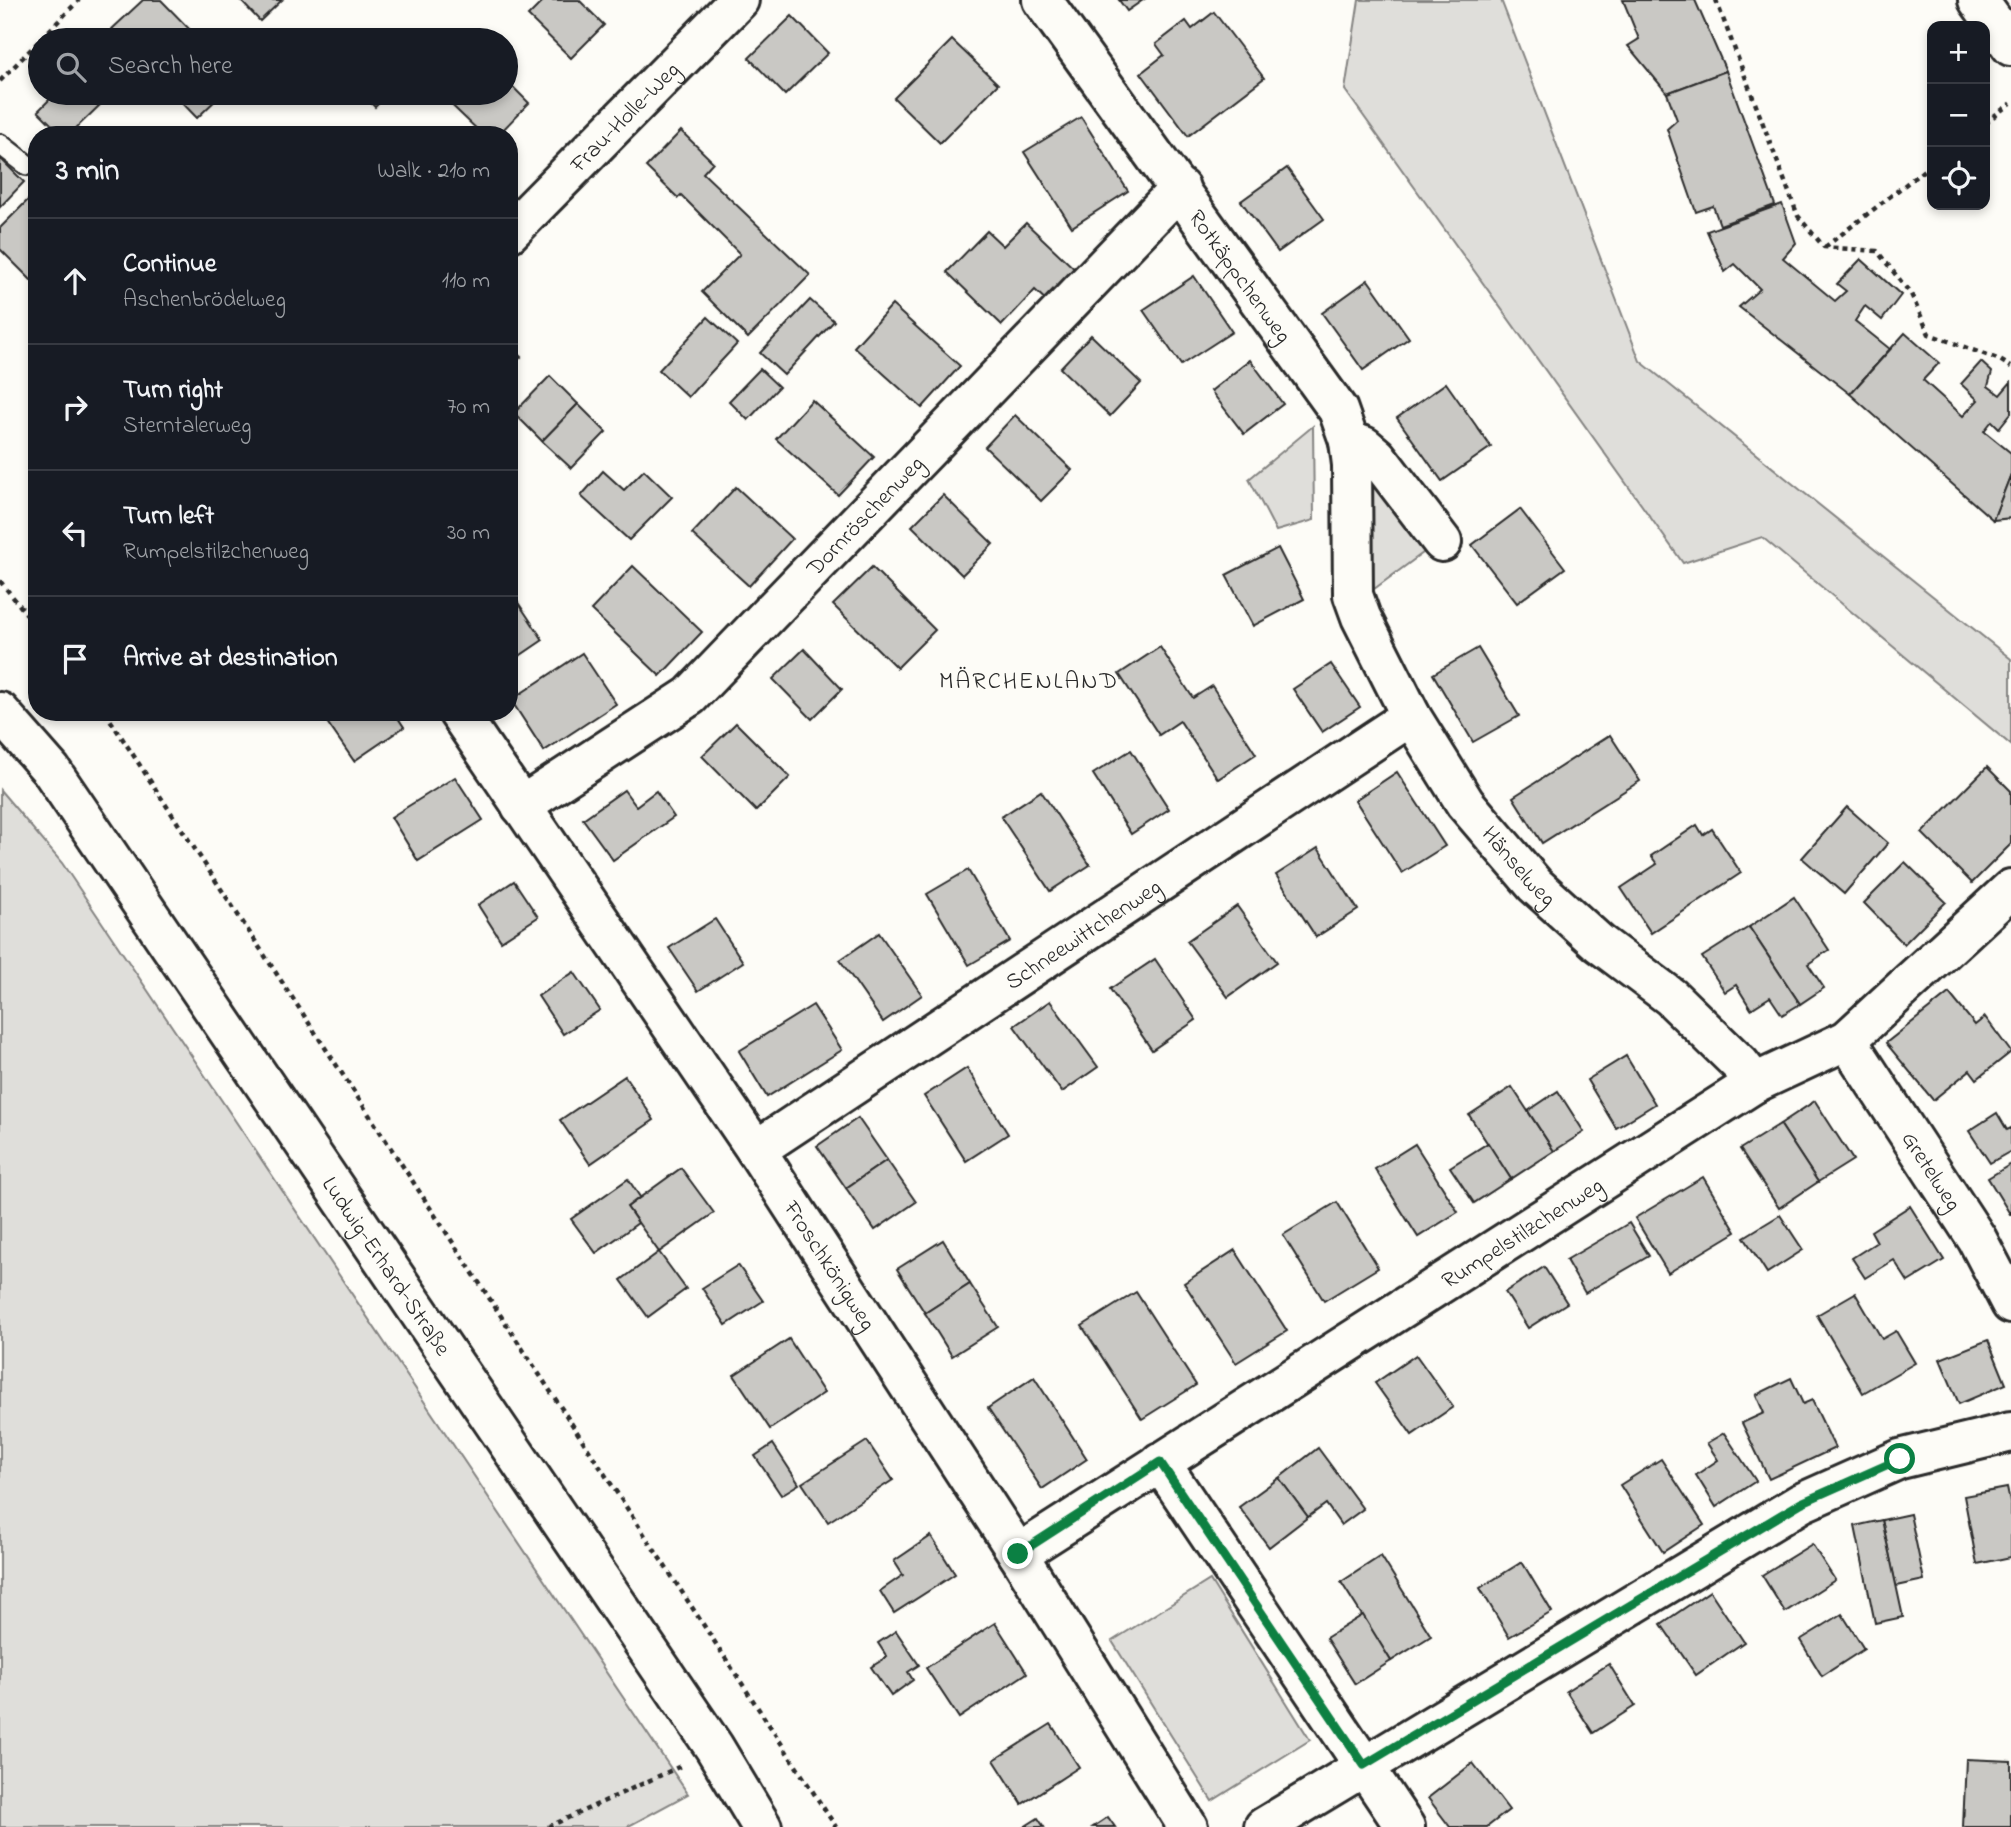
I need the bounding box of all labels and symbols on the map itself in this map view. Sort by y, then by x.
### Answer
street label: Frau-Holle-Weg [563,55,689,182]
street label: Rotkäppchenweg [1179,204,1299,351]
street label: Dornröschenweg [799,449,933,585]
district label: MÄRCHENLAND [939,665,1119,700]
street label: Hänselweg [1473,820,1562,916]
street label: Schneewittchenweg [1000,872,1169,999]
street label: Gretelweg [1892,1125,1969,1219]
street label: Rumpelstilzchenweg [1436,1170,1611,1298]
street label: Ludwig-Erhard-Straße [312,1171,458,1364]
street label: Froschkönigweg [774,1194,883,1338]
route start [1884,1443,1915,1474]
route end [1002,1538,1033,1569]

